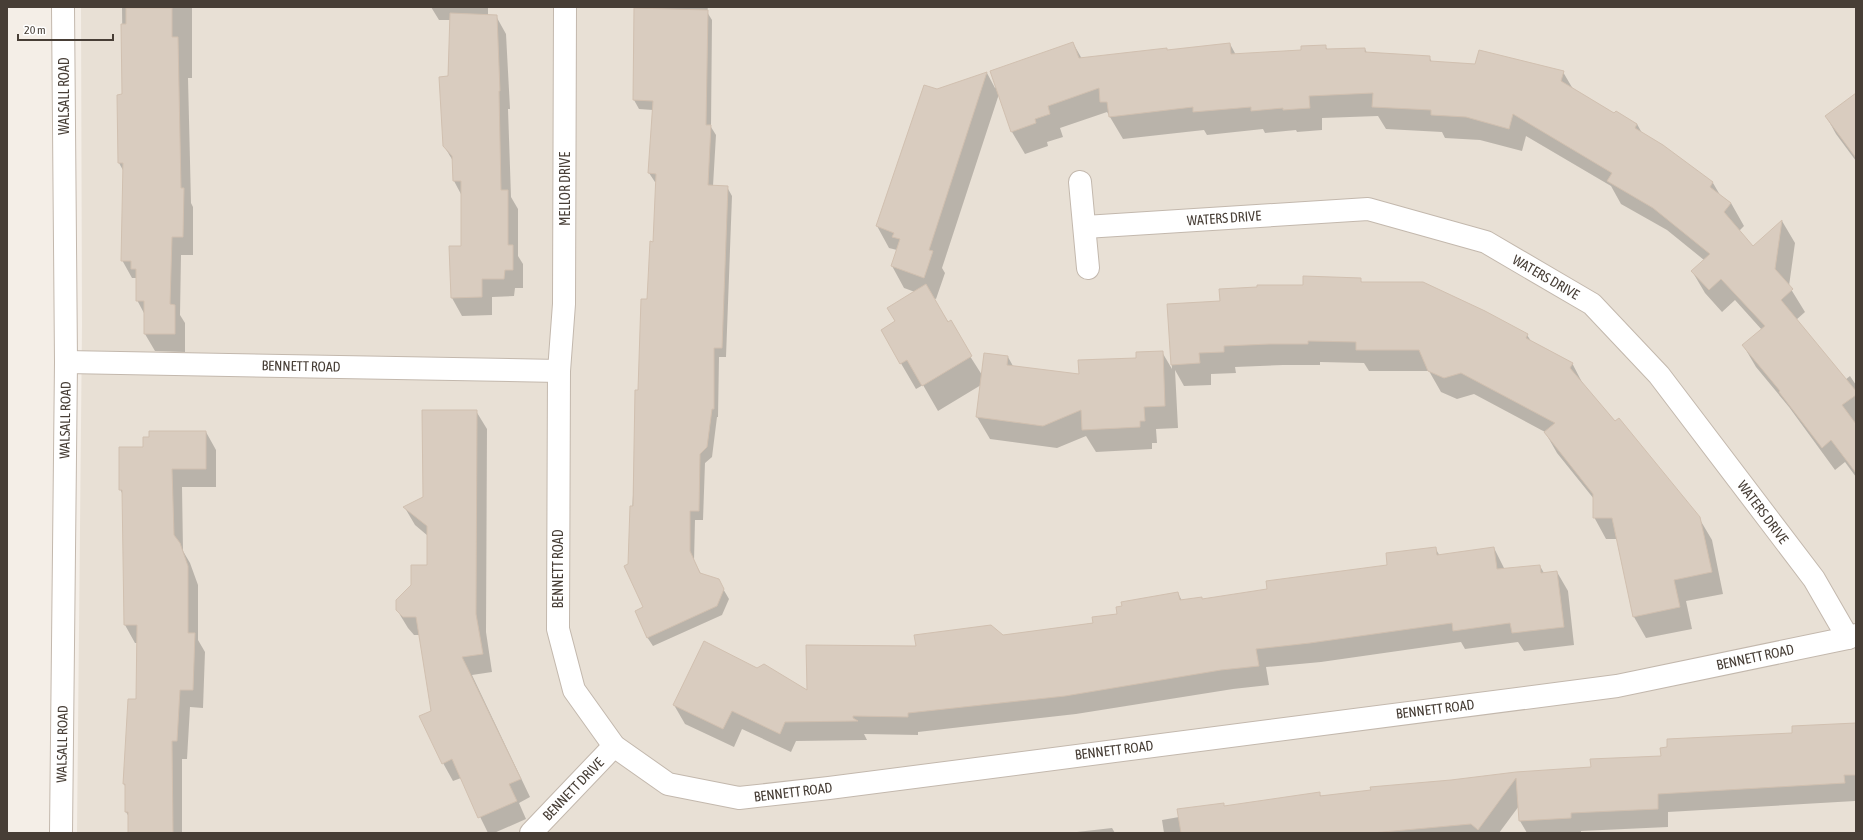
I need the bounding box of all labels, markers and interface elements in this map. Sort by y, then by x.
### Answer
scale bar [18,16,113,42]
text: 20 m [24,23,46,37]
street label: WALSALL ROAD [56,57,72,135]
street label: MELLOR DRIVE [557,152,573,226]
street label: WATERS DRIVE [1186,207,1262,229]
street label: WATERS DRIVE [1510,251,1582,303]
street label: BENNETT ROAD [261,357,341,375]
street label: WALSALL ROAD [56,381,74,459]
street label: WATERS DRIVE [1734,478,1792,547]
street label: BENNETT ROAD [550,529,566,609]
street label: BENNETT ROAD [1715,641,1795,673]
street label: BENNETT ROAD [1395,696,1475,722]
street label: WALSALL ROAD [53,705,71,783]
street label: BENNETT ROAD [1074,737,1154,763]
street label: BENNETT DRIVE [539,754,607,824]
street label: BENNETT ROAD [753,779,833,805]

